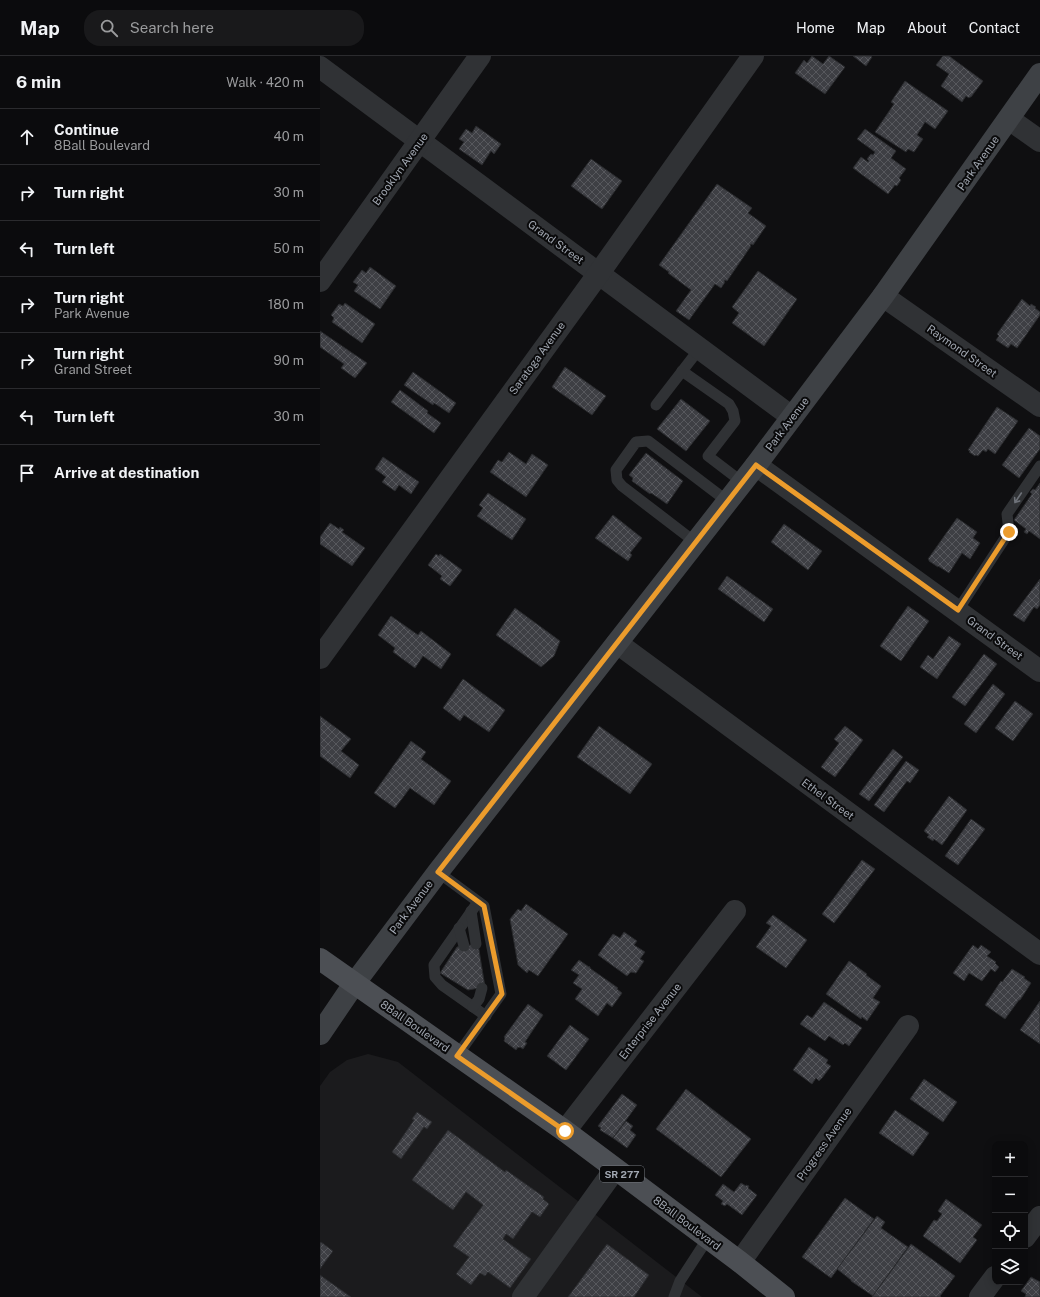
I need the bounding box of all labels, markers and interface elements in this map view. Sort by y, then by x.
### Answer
search box [84,10,364,46]
text: Map [20,17,60,39]
icon: search [98,17,120,39]
text: Search here [130,19,214,36]
text: Home [796,20,835,36]
text: Map [857,20,885,36]
text: About [907,20,947,36]
text: Contact [969,20,1020,36]
text: 6 min [16,72,61,92]
text: Walk · 420 m [226,75,304,90]
text: Continue [54,121,119,138]
icon: ahead [16,126,38,148]
text: 40 m [273,129,304,144]
street label: Brooklyn Avenue [370,131,430,207]
street label: Park Avenue [955,133,1001,193]
text: 8Ball Boulevard [54,138,150,153]
icon: right [16,182,38,204]
text: Turn right [54,184,124,201]
text: 30 m [274,185,304,200]
street label: Grand Street [526,218,586,266]
icon: left [16,238,38,260]
text: Turn left [54,240,115,257]
text: 50 m [273,241,304,256]
text: Turn right [54,289,124,306]
icon: right [16,294,38,316]
text: 180 m [268,297,304,312]
text: Park Avenue [54,306,130,321]
street label: Saratoga Avenue [507,319,567,397]
street label: Raymond Street [925,322,999,380]
text: Turn right [54,345,124,362]
icon: right [16,350,38,372]
text: 90 m [274,353,304,368]
text: Grand Street [54,362,132,377]
street label: Park Avenue [763,395,811,453]
icon: left [16,406,38,428]
text: Turn left [54,408,115,425]
text: 30 m [274,409,304,424]
icon: arrive [16,462,38,484]
text: Arrive at destination [54,464,199,481]
one-way arrow [1014,492,1022,503]
route end [1000,523,1018,541]
street label: Grand Street [965,614,1025,662]
street label: Ethel Street [800,776,856,822]
street label: Park Avenue [387,878,435,936]
street label: Enterprise Avenue [617,981,683,1061]
street label: 8Ball Boulevard [378,998,452,1054]
street label: Progress Avenue [794,1105,854,1183]
route start [556,1122,574,1140]
map controls [992,1141,1028,1285]
button: + [992,1141,1028,1177]
road number: SR 277 [600,1166,644,1182]
button: − [992,1177,1028,1213]
street label: 8Ball Boulevard [651,1194,723,1252]
button: locate [992,1213,1028,1249]
button: layers [992,1249,1028,1285]

